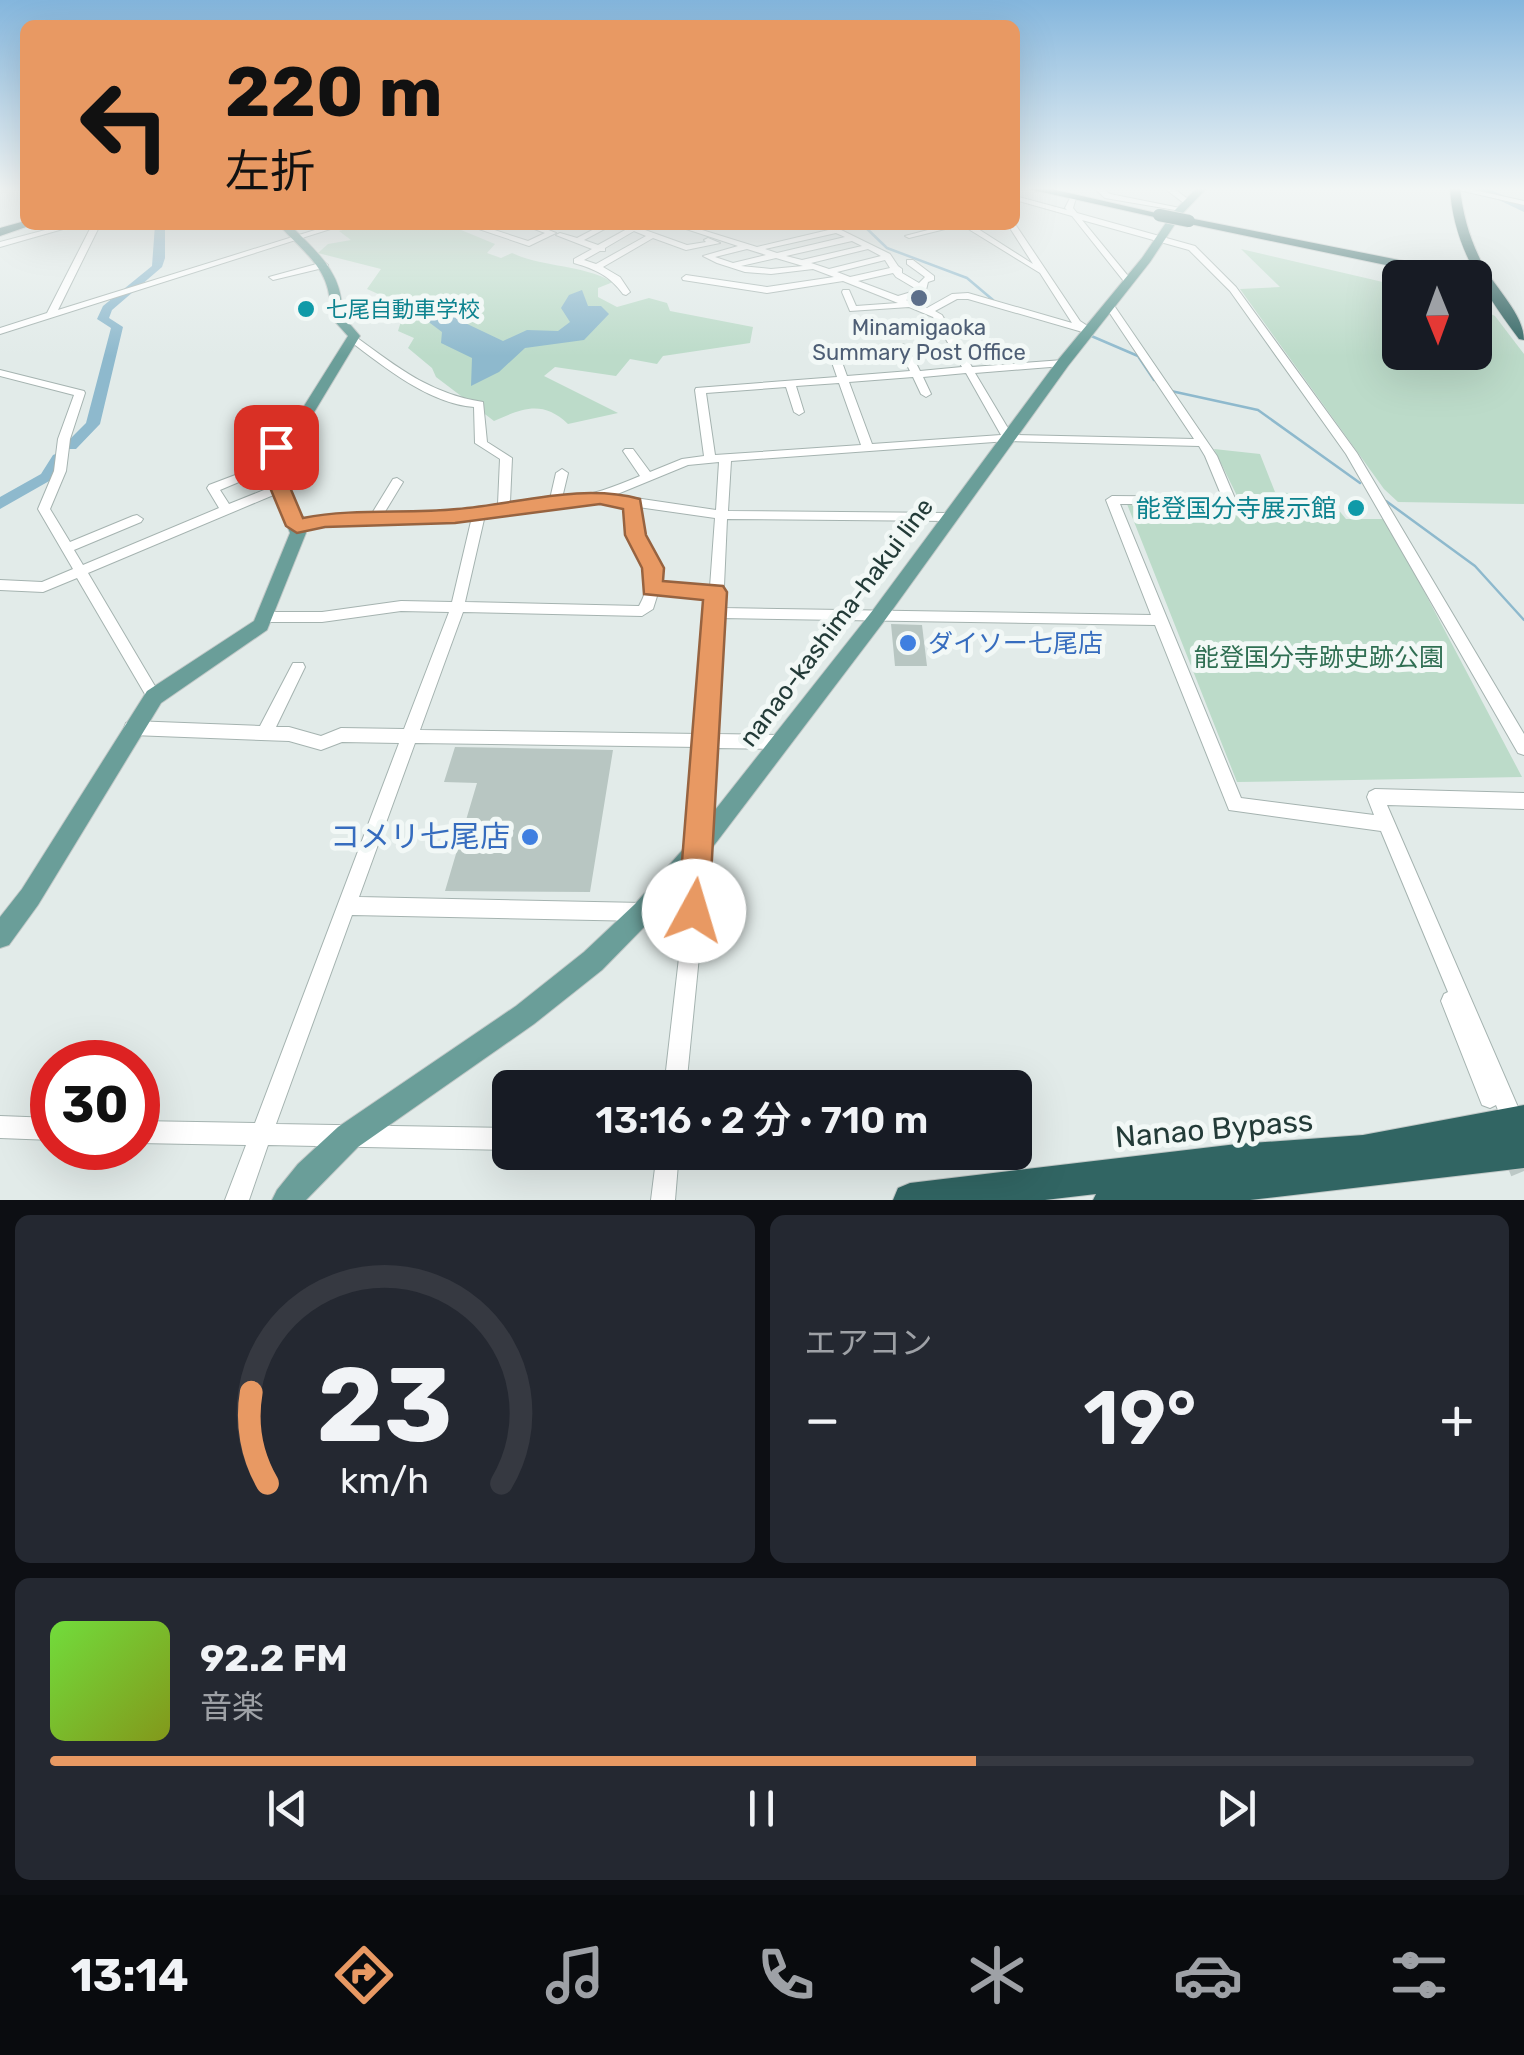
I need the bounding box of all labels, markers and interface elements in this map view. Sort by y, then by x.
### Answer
text: 220 m [225,51,443,134]
icon: left [60,60,190,190]
text: 左折 [225,145,315,198]
north arrow [1382,260,1492,370]
map controls [1382,260,1492,370]
marker: Minamigaoka Summary Post Office [908,287,930,309]
place label: 七尾自動車学校 [326,296,480,323]
marker: 七尾自動車学校 [295,298,317,320]
place label: Minamigaoka Summary Post Office [812,314,1026,366]
pin [234,405,319,490]
icon: arrive [249,420,304,475]
street label: nanao-kashima-hakui line [734,492,939,752]
place label: 能登国分寺展示館 [1136,494,1336,523]
marker: 能登国分寺展示館 [1345,497,1367,519]
place label: ダイソー七尾店 [928,629,1103,658]
marker: ダイソー七尾店 [897,632,919,654]
park label: 能登国分寺跡史跡公園 [1194,643,1444,672]
place label: コメリ七尾店 [330,819,510,855]
marker: コメリ七尾店 [519,826,541,848]
position arrow [642,859,746,963]
speed limit sign: 30 [30,1040,160,1170]
text: 13:16 · 2 分 · 710 m [596,1097,928,1143]
street label: Nanao Bypass [1114,1102,1314,1156]
text: エアコン [805,1324,933,1362]
text: 23 [317,1344,453,1467]
text: 19° [1083,1374,1197,1463]
text: − [805,1387,840,1452]
text: + [1440,1387,1474,1452]
text: km/h [340,1460,429,1502]
text: 92.2 FM [200,1635,348,1681]
text: 音楽 [200,1688,264,1726]
icon: previous [260,1781,315,1836]
icon: pause [734,1781,789,1836]
icon: next [1209,1781,1264,1836]
icon: directions [329,1940,399,2010]
icon: music [540,1940,610,2010]
icon: phone [751,1940,821,2010]
icon: climate [962,1940,1032,2010]
icon: car [1173,1940,1243,2010]
icon: filters [1384,1940,1454,2010]
text: 13:14 [70,1949,189,2002]

